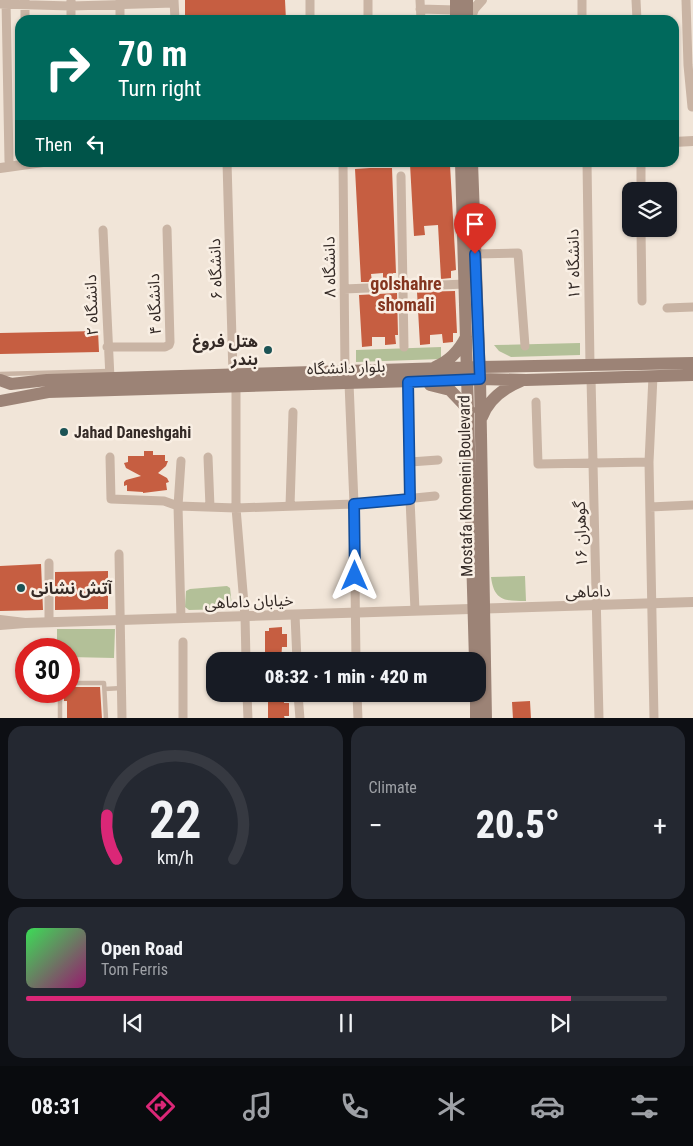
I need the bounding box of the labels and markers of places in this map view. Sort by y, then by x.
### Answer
pin [454,203,496,254]
place label: هتل فروغ بندر [192,332,258,369]
marker: هتل فروغ بندر [262,344,274,356]
place label: Jahad Daneshgahi [74,423,191,442]
marker: Jahad Daneshgahi [58,426,70,438]
place label: آتش نشانی [31,579,113,598]
marker: آتش نشانی [15,582,27,594]

